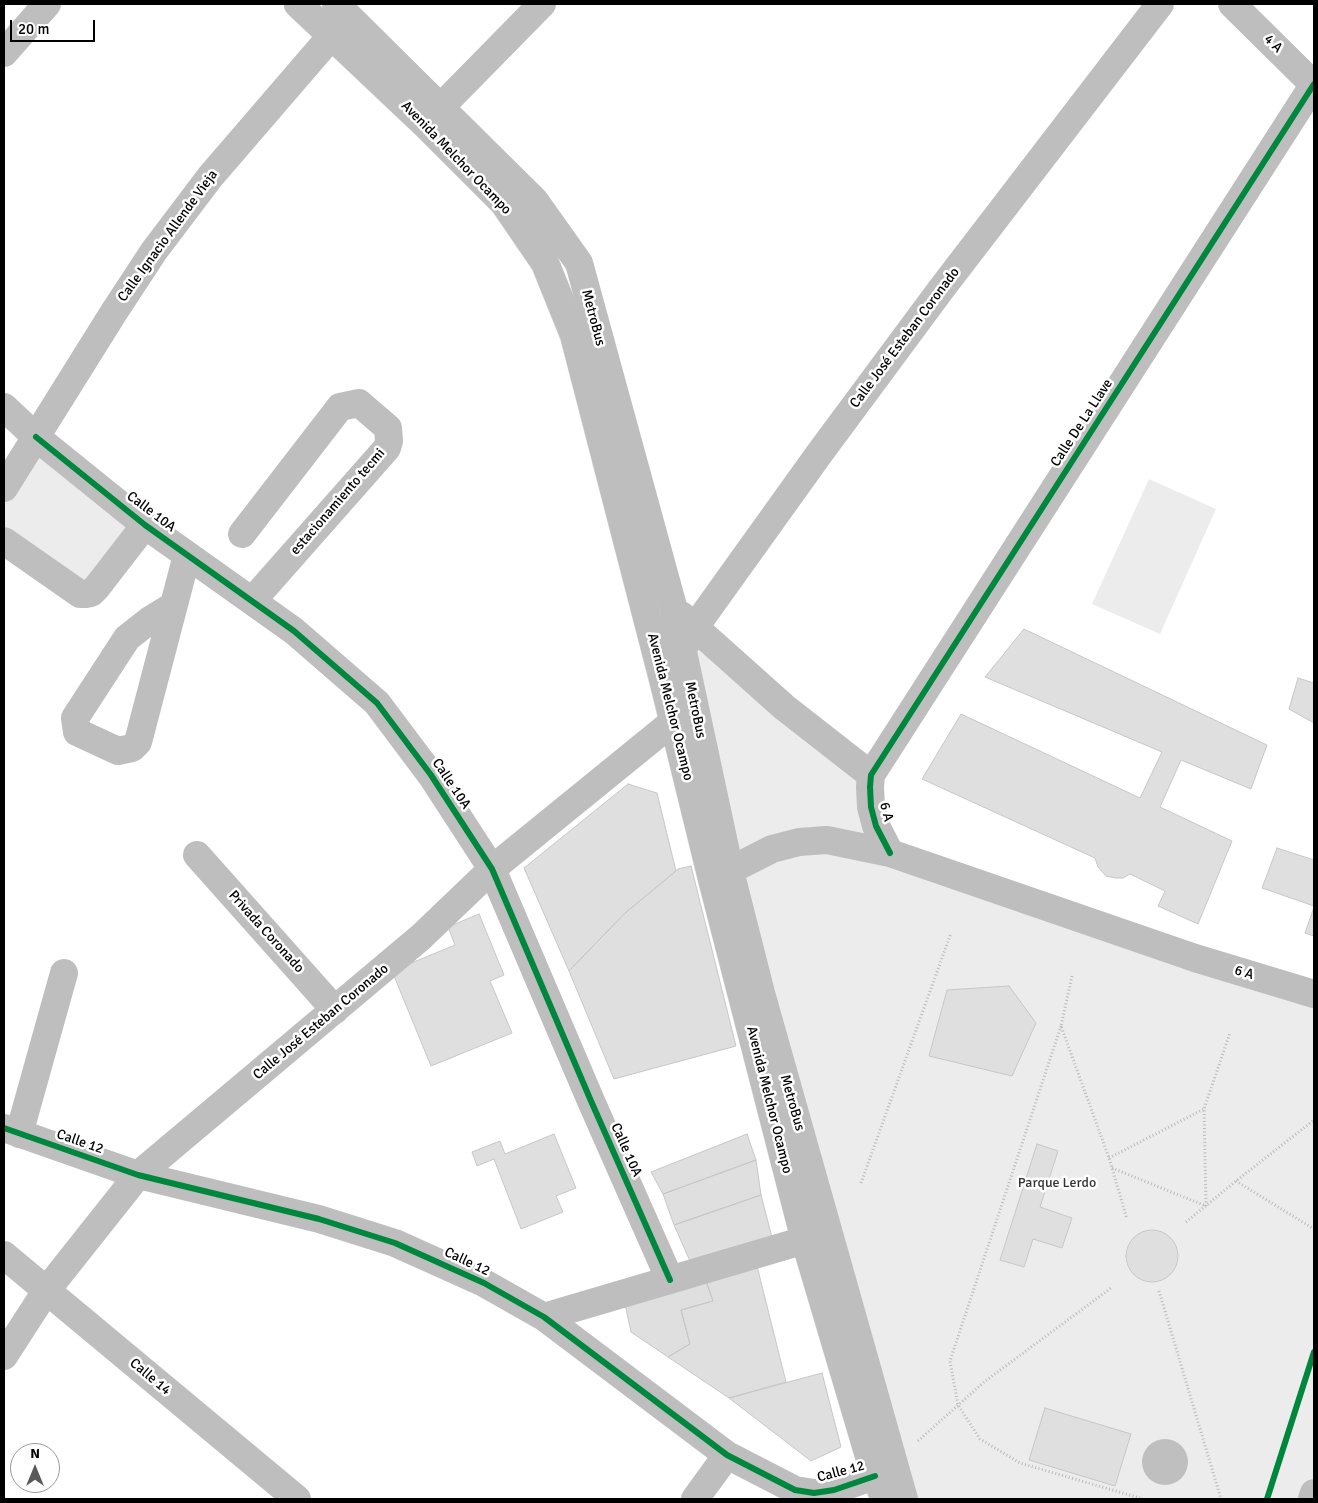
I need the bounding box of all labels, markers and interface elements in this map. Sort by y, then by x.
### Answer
scale bar [12,10,98,42]
text: 20 m [18,20,49,38]
street label: 4 A [1260,31,1286,57]
street label: Avenida Melchor Ocampo [397,98,515,218]
street label: Calle Ignacio Allende Vieja [115,167,221,305]
street label: Calle José Esteban Coronado [847,264,963,412]
street label: MetroBus [577,288,609,348]
street label: Calle De La Llave [1047,376,1117,470]
street label: estacionamiento tecmi [287,445,389,559]
street label: Calle 10A [123,488,179,536]
street label: Avenida Melchor Ocampo [644,632,696,782]
street label: MetroBus [681,680,709,740]
street label: Calle 10A [428,756,474,812]
street label: 6 A [876,801,896,823]
street label: Privada Coronado [225,887,307,977]
street label: Calle José Esteban Coronado [250,960,392,1084]
street label: 6 A [1232,962,1256,984]
street label: Avenida Melchor Ocampo [743,1025,795,1175]
street label: MetroBus [776,1073,808,1133]
street label: Calle 10A [607,1120,645,1180]
street label: Calle 12 [54,1126,106,1158]
park label: Parque Lerdo [1018,1175,1096,1191]
street label: Calle 12 [441,1244,493,1280]
street label: Calle 14 [126,1355,174,1399]
north arrow [10,1443,60,1493]
text: N [30,1445,40,1462]
street label: Calle 12 [815,1458,867,1486]

